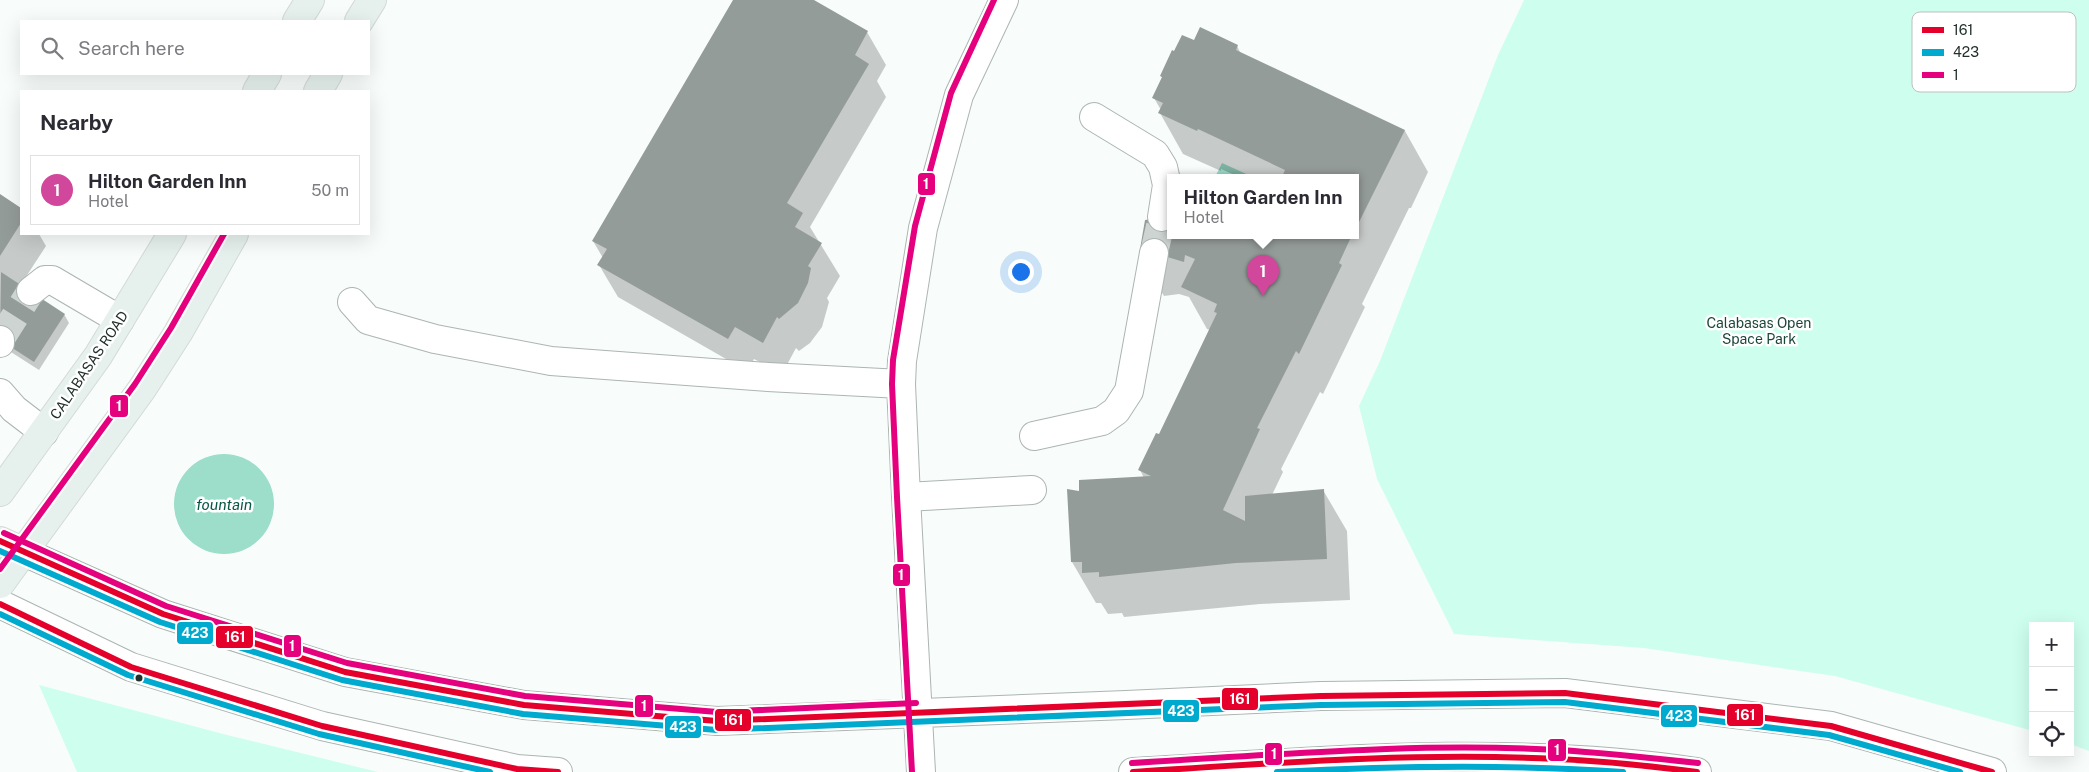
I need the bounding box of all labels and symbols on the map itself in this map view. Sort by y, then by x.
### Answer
legend [1912,12,2076,92]
text: 161 [1953,22,1973,38]
text: 423 [1953,44,1979,60]
text: 1 [1953,67,1959,83]
line badge: 1 [917,172,936,196]
text: 1 [923,176,929,192]
pin: 1 [1247,255,1279,296]
your location [1008,259,1034,285]
street label: CALABASAS ROAD [47,308,131,422]
park label: Calabasas Open Space Park [1707,315,1811,347]
line badge: 1 [109,394,129,418]
text: 1 [116,398,122,414]
water label: fountain [196,496,252,513]
line badge: 1 [892,563,911,587]
text: 1 [898,567,904,583]
line badge: 423 [176,621,214,645]
text: 423 [181,625,209,641]
line badge: 161 [215,625,254,649]
text: 161 [224,629,246,645]
line badge: 1 [283,634,302,658]
text: 1 [289,638,295,654]
unlabelled marker [134,673,144,683]
line badge: 161 [1221,687,1259,711]
text: 161 [1229,691,1251,707]
line badge: 1 [634,694,654,718]
text: 1 [641,698,647,714]
line badge: 423 [1162,699,1200,723]
text: 423 [1167,703,1195,719]
line badge: 161 [1726,703,1764,727]
line badge: 423 [1660,704,1698,728]
text: 161 [1734,707,1756,723]
line badge: 161 [714,708,752,732]
text: 423 [1665,708,1693,724]
text: 161 [722,712,744,728]
line badge: 423 [664,715,702,739]
text: 423 [669,719,697,735]
line badge: 1 [1547,738,1567,762]
line badge: 1 [1264,742,1283,766]
text: 1 [1554,742,1560,758]
text: 1 [1271,746,1277,762]

